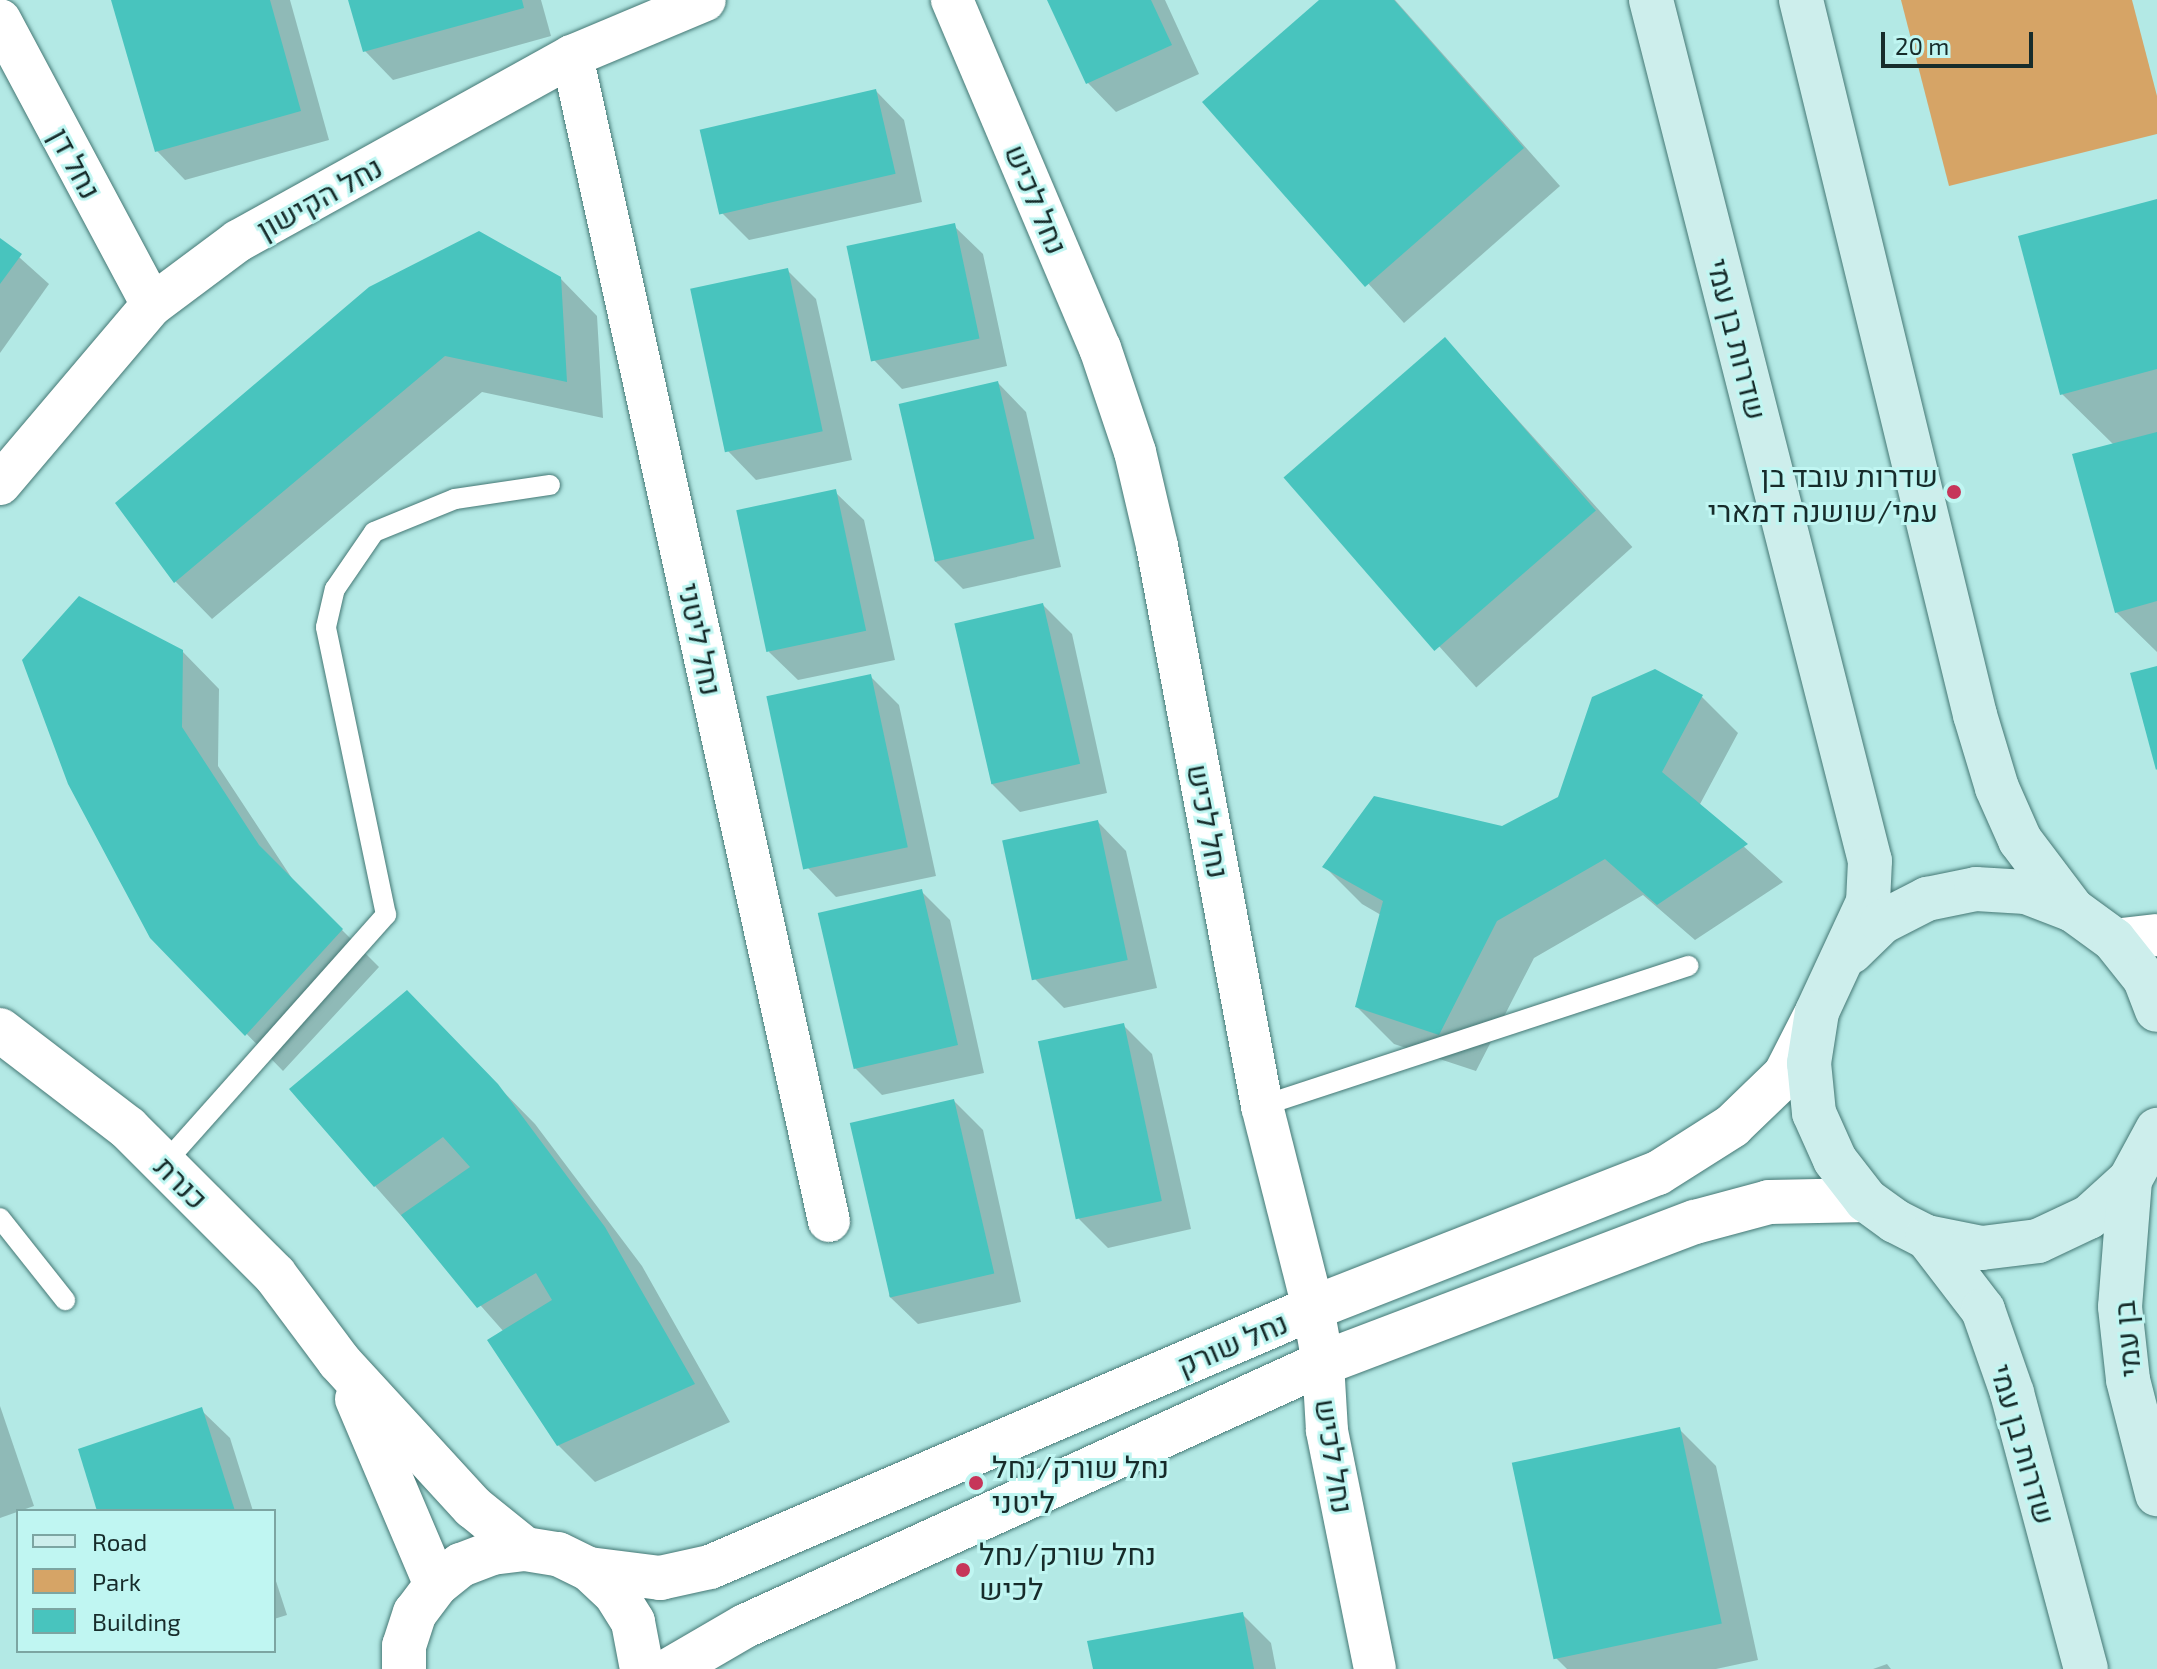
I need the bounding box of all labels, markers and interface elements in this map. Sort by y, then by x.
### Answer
scale bar [1885,16,2037,66]
text: 20 m [1895,31,1949,60]
street label: נחל דן [42,121,110,205]
street label: נחל לכיש [998,139,1076,259]
street label: נחל הקישון [250,148,388,246]
street label: שדרות בן עמי [1701,255,1775,423]
place label: שדרות עובד בן עמי/שושנה דמארי [1708,457,1938,528]
marker: שדרות עובד בן עמי/שושנה דמארי [1945,483,1963,501]
street label: נחל ליטני [672,579,730,699]
street label: נחל לכיש [1180,761,1238,881]
street label: כנרת [148,1148,216,1216]
street label: בן עמי [2105,1299,2147,1379]
street label: נחל שורק [1171,1304,1293,1382]
street label: שדרות בן עמי [1984,1360,2064,1528]
street label: נחל לכיש [1308,1396,1362,1516]
place label: נחל שורק/נחל ליטני [992,1448,1169,1518]
marker: נחל שורק/נחל ליטני [967,1474,985,1492]
legend [16,1509,276,1653]
text: Road [92,1527,147,1556]
place label: נחל שורק/נחל לכיש [979,1535,1156,1606]
marker: נחל שורק/נחל לכיש [954,1561,972,1579]
text: Park [92,1567,141,1596]
text: Building [92,1607,181,1636]

